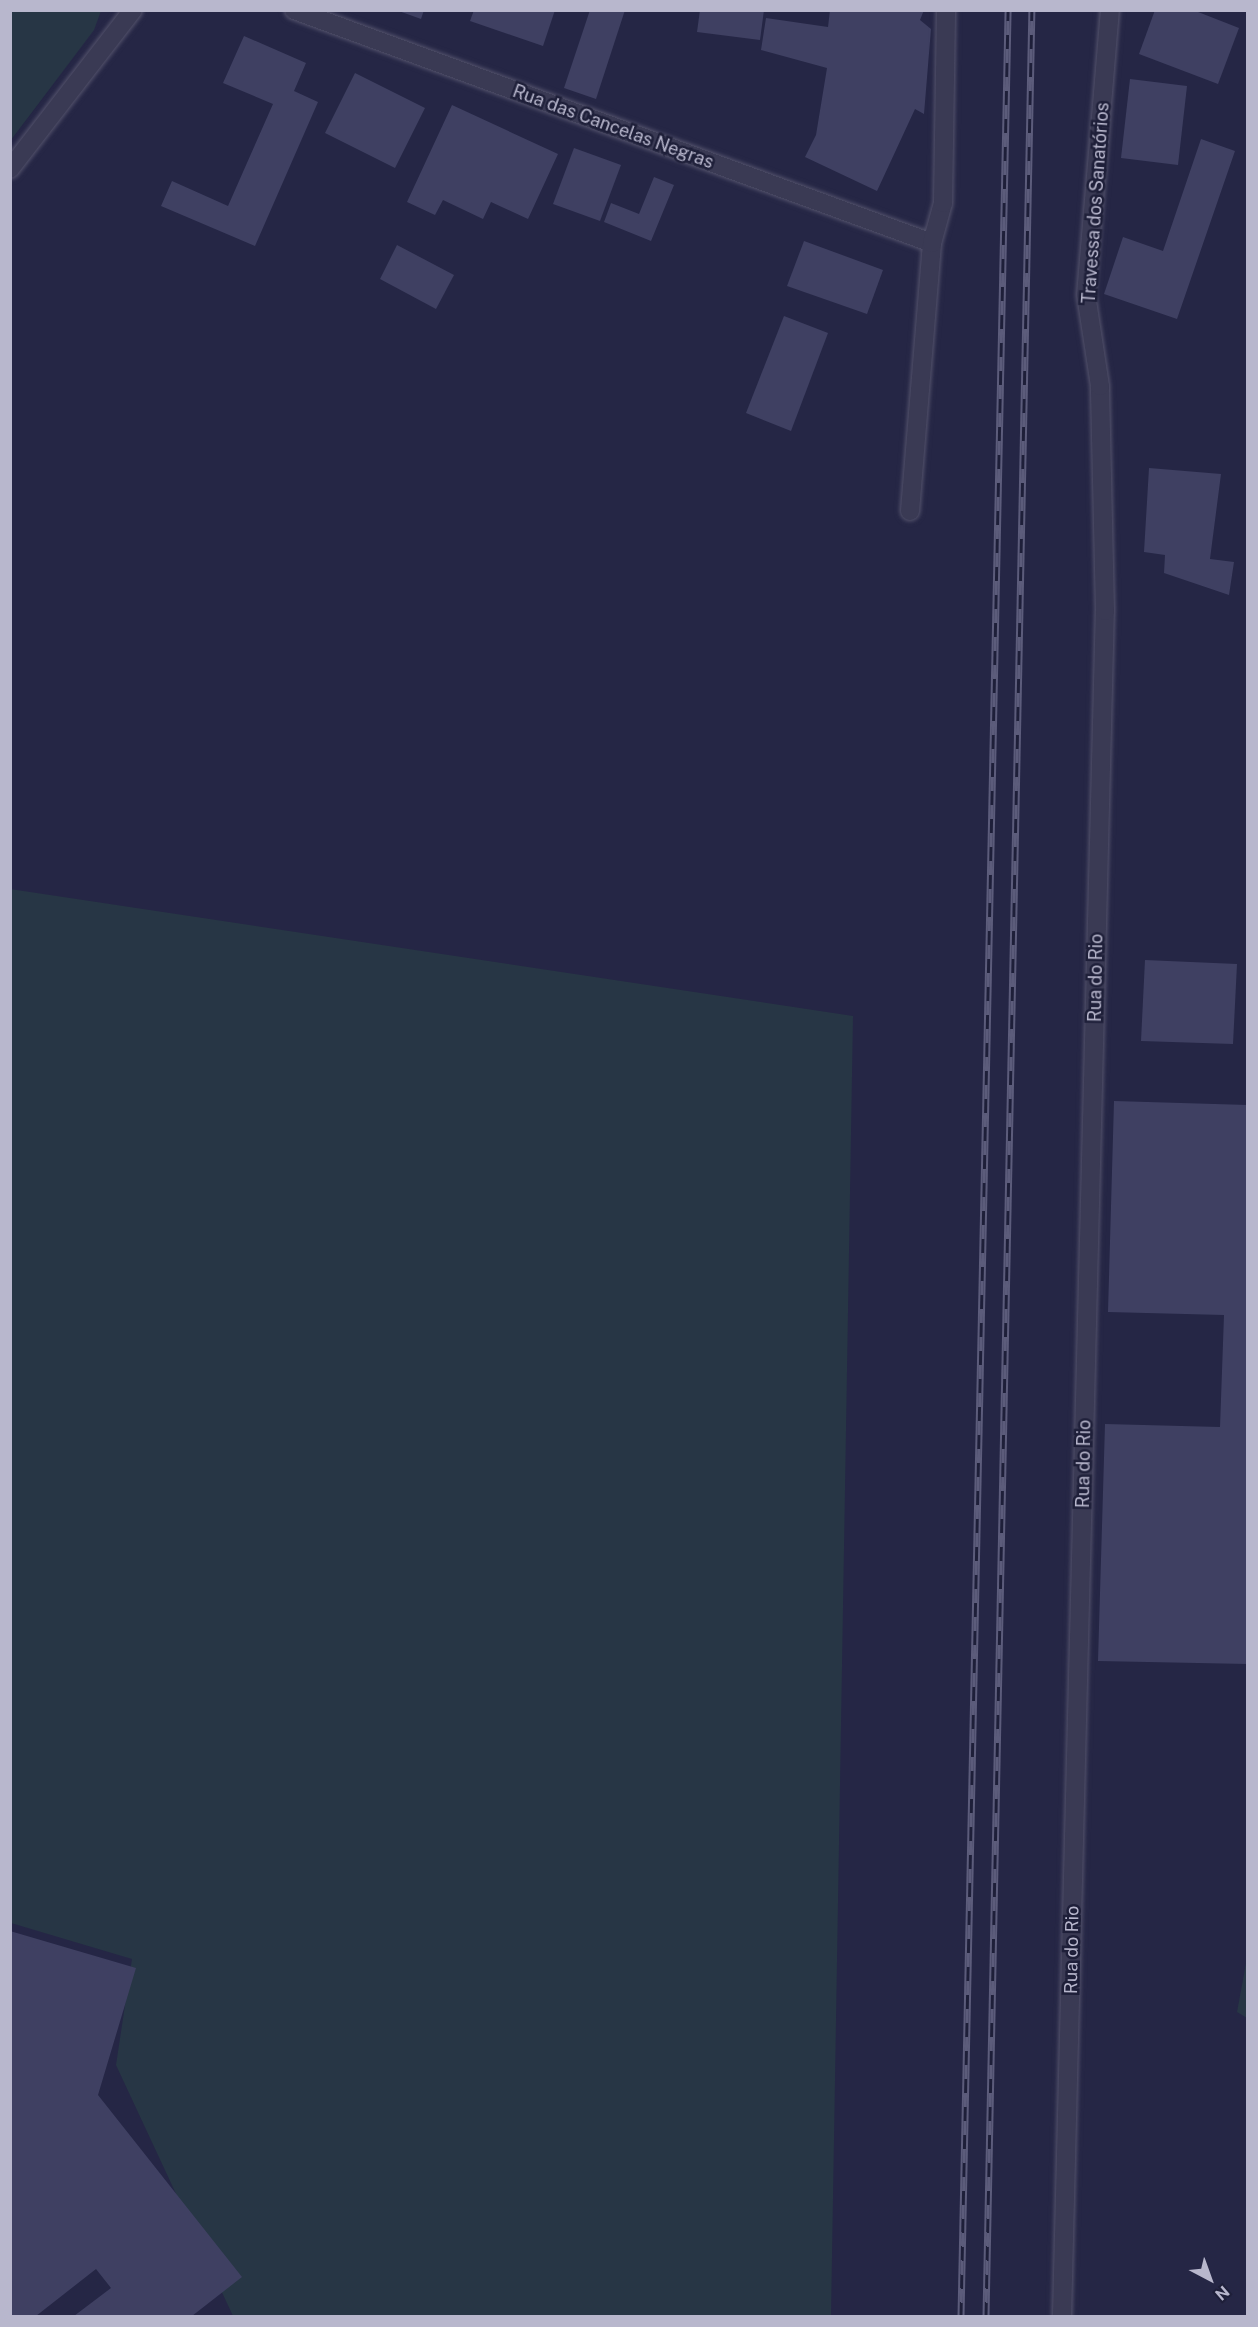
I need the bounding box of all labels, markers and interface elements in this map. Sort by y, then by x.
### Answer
street label: Rua das Cancelas Negras [509,80,717,174]
street label: Travessa dos Sanatórios [1078,102,1114,304]
street label: Rua do Rio [1084,933,1108,1023]
street label: Rua do Rio [1072,1419,1096,1509]
street label: Rua do Rio [1060,1905,1084,1995]
north arrow [1180,2249,1240,2309]
text: N [1211,2282,1233,2304]

